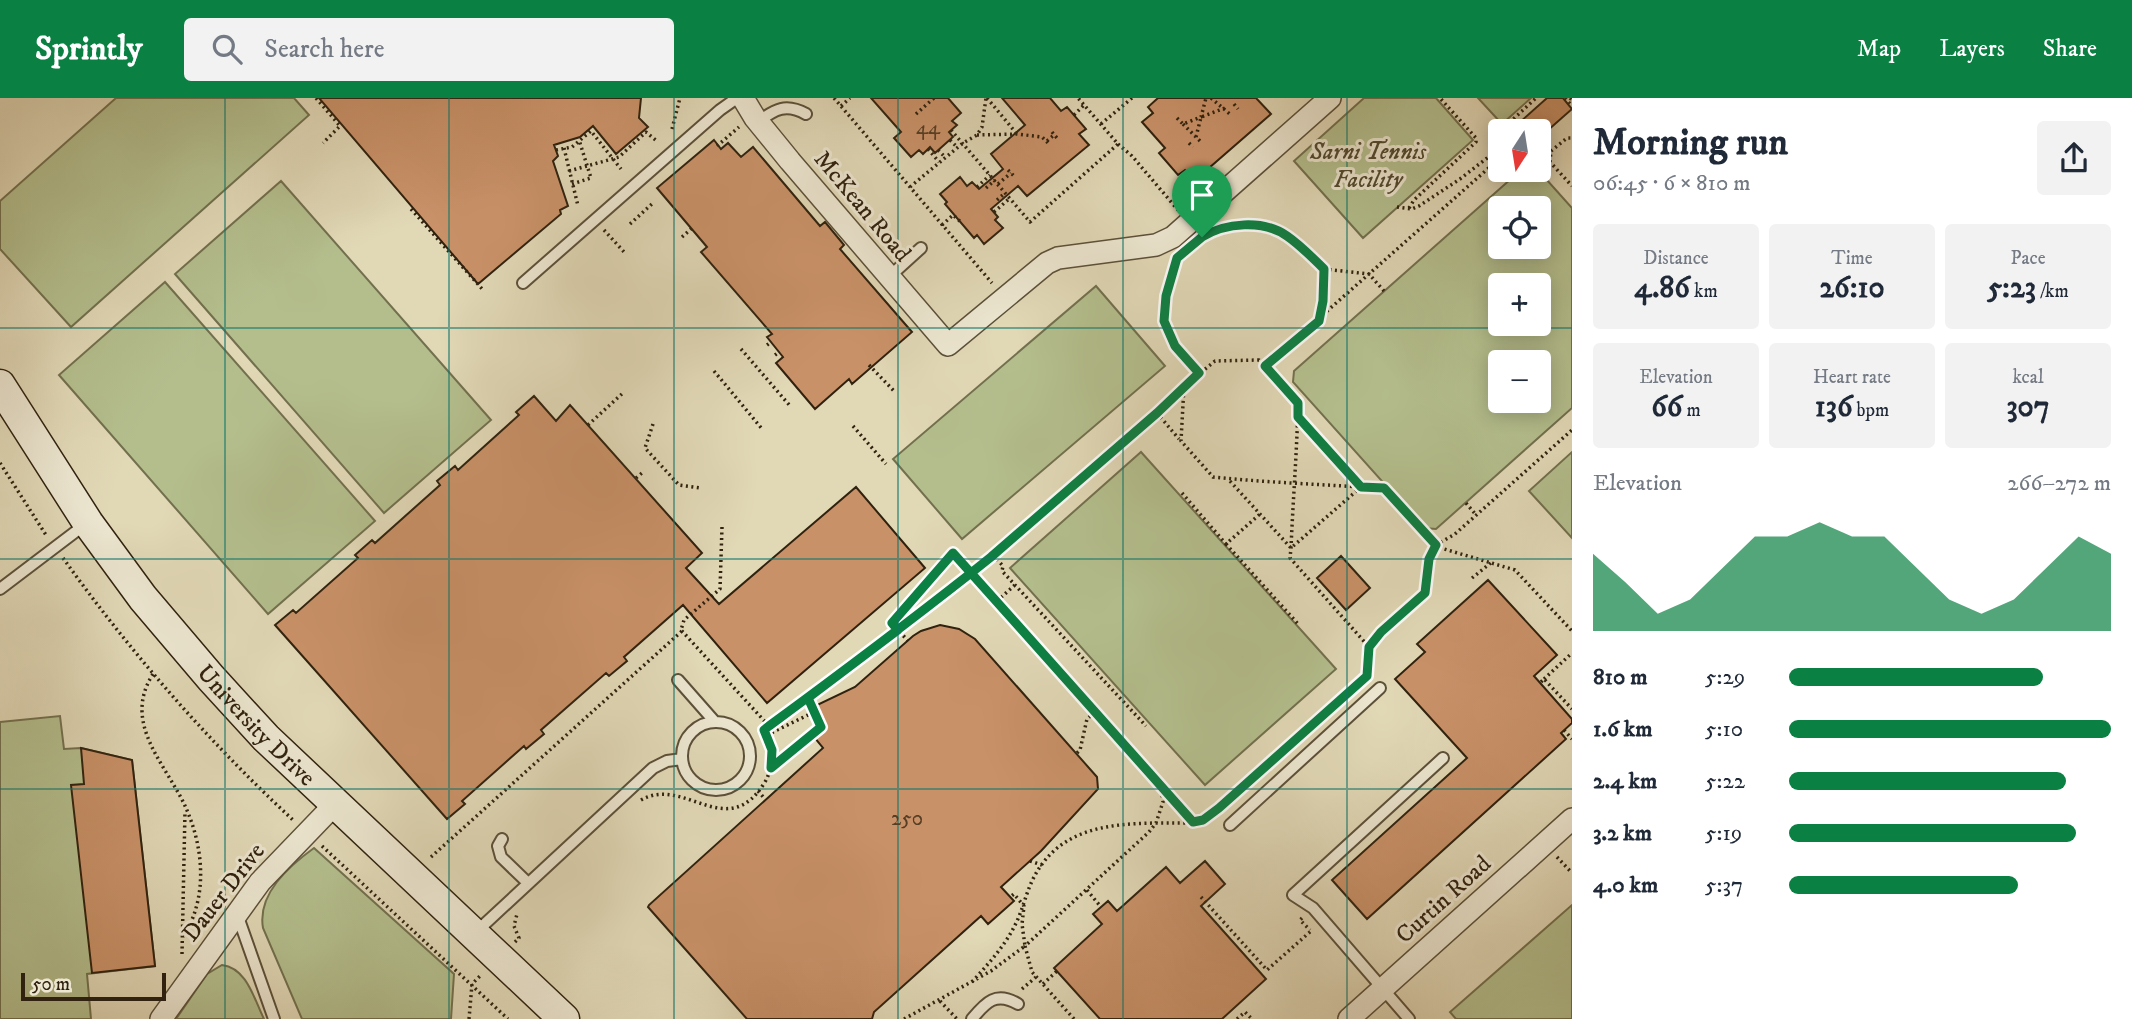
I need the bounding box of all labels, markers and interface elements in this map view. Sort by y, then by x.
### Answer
search box [184,18,674,81]
text: Sprintly [35,29,142,70]
icon: search [208,30,246,68]
text: Search here [264,33,385,66]
text: Map [1857,34,1901,64]
text: Layers [1939,34,2005,64]
text: Share [2043,34,2097,64]
house number: 44 [916,115,941,141]
north arrow [1488,119,1550,182]
map controls [1488,119,1551,413]
text: Morning run [1593,119,1788,167]
button: share [2037,121,2111,195]
park label: Sarni Tennis Facility [1309,137,1427,195]
street label: McKean Road [807,145,917,268]
pin [1172,165,1232,237]
text: 06:45 · 6 × 810 m [1593,169,1751,198]
icon: arrive [1183,176,1221,214]
button: locate [1488,196,1551,259]
text: Distance [1643,247,1709,270]
text: Time [1831,247,1873,270]
text: Pace [2010,247,2046,270]
text: 4.86 [1634,270,1690,307]
text: 26:10 [1819,270,1885,307]
text: 5:23 [1987,270,2036,307]
button: + [1488,273,1551,336]
text: km [1690,280,1718,303]
text: /km [2036,280,2069,303]
button: − [1488,350,1551,413]
text: Elevation [1639,366,1713,389]
text: Heart rate [1813,366,1891,389]
text: kcal [2012,366,2044,389]
text: 66 [1651,389,1682,426]
text: 136 [1815,389,1853,426]
text: 307 [2006,389,2050,426]
text: m [1682,399,1701,422]
text: bpm [1853,399,1889,422]
text: Elevation [1593,469,1682,498]
text: 266–272 m [2007,469,2111,498]
street label: University Drive [190,659,321,793]
text: 810 m [1593,663,1647,692]
text: 5:29 [1705,663,1745,692]
text: 1.6 km [1593,715,1652,744]
text: 5:10 [1705,715,1743,744]
text: 2.4 km [1593,767,1657,796]
text: 5:22 [1705,767,1745,796]
house number: 250 [891,806,923,832]
text: 3.2 km [1593,819,1652,848]
text: 5:19 [1705,819,1742,848]
street label: Dauer Drive [176,837,272,948]
street label: Curtin Road [1390,849,1497,950]
text: 4.0 km [1593,871,1658,900]
text: 5:37 [1705,871,1743,900]
scale bar [21,970,166,1002]
text: 50 m [32,973,70,996]

